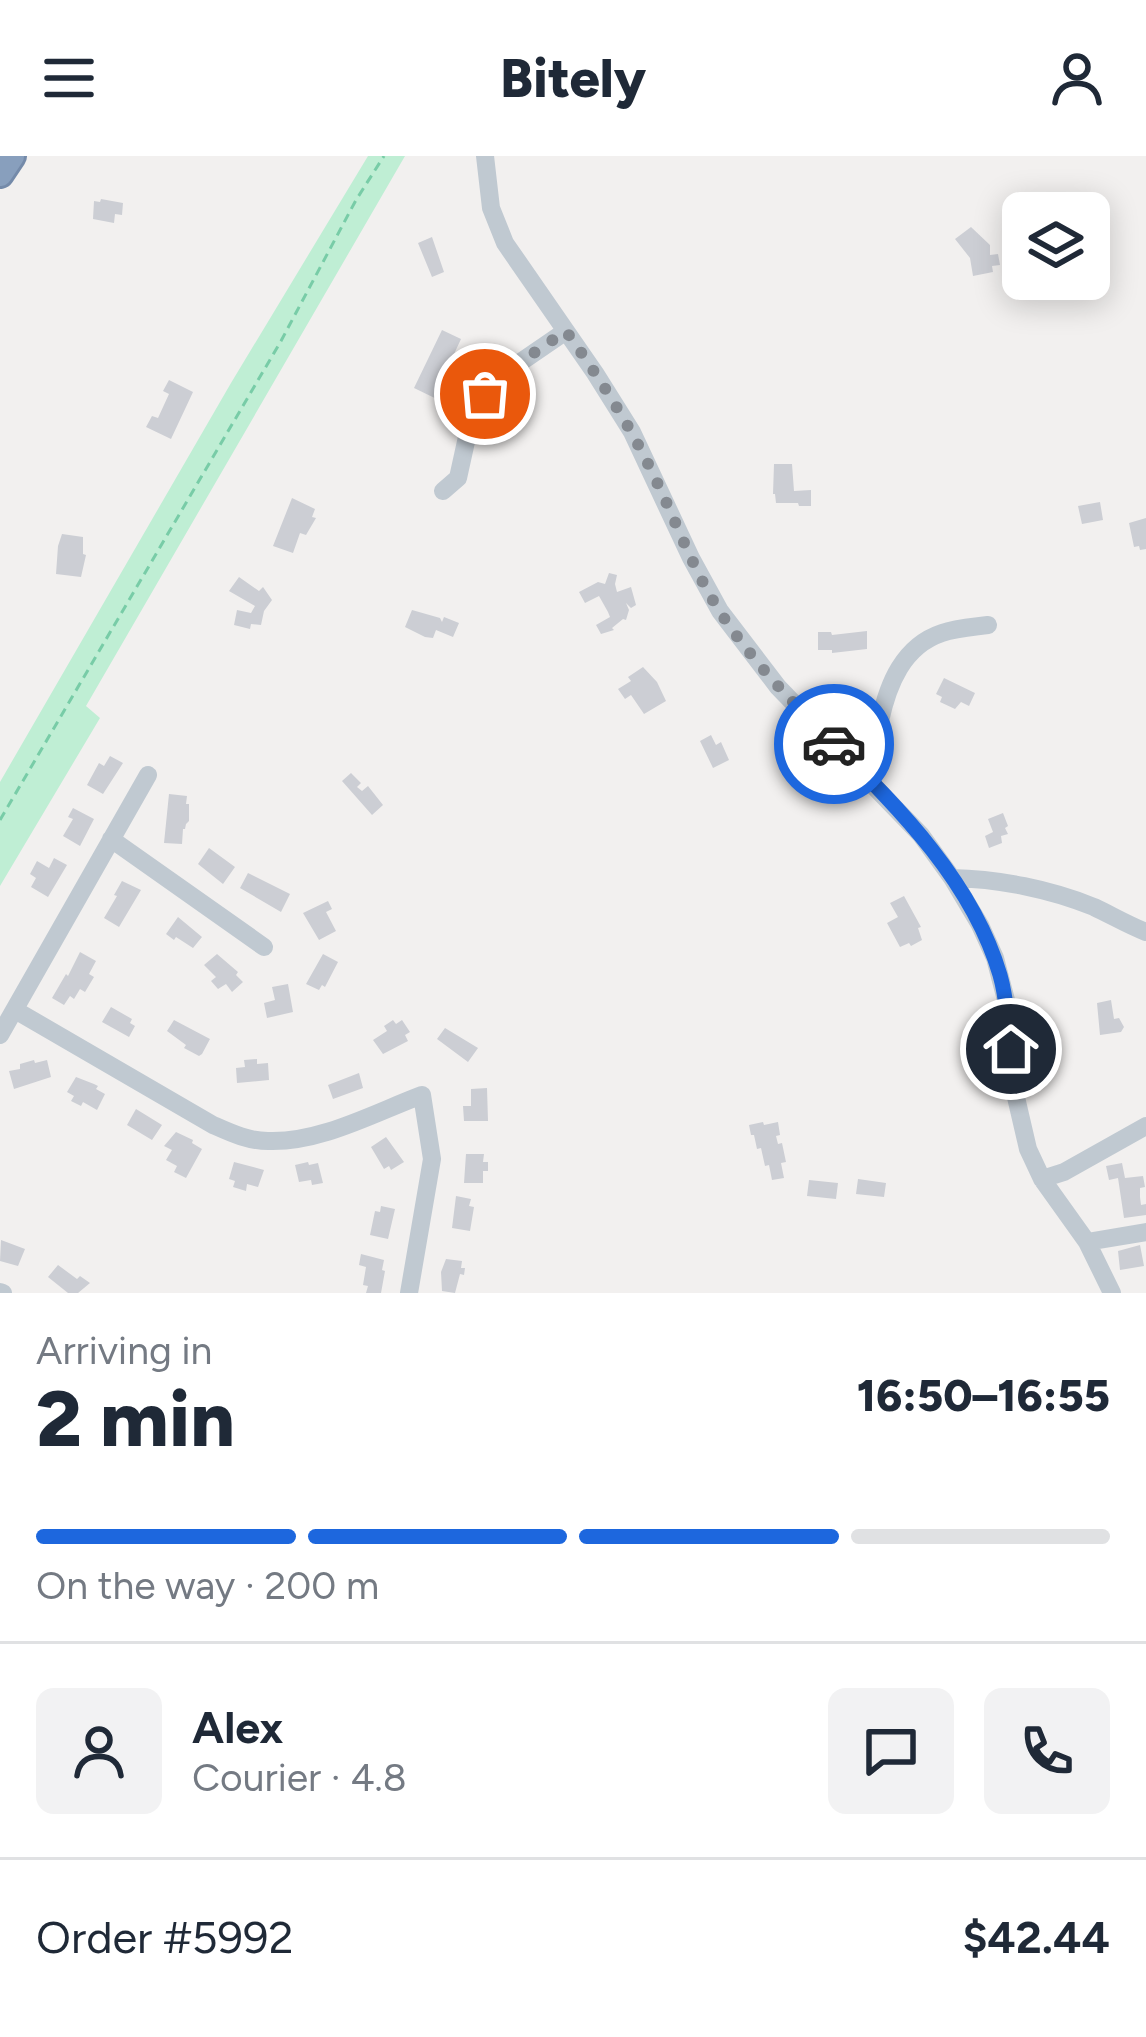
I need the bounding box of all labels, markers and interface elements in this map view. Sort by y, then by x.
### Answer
icon: menu [36,45,102,111]
icon: person [1044,45,1110,111]
text: Bitely [500,46,646,111]
map controls [1002,192,1110,300]
button: layers [1002,192,1110,300]
pin [434,343,536,445]
icon: bag [452,361,518,427]
courier [774,684,894,804]
icon: car [801,711,867,777]
pin [960,998,1062,1100]
icon: home [978,1016,1044,1082]
text: Arriving in [36,1327,212,1374]
text: 16:50–16:55 [857,1368,1110,1422]
text: 2 min [36,1372,235,1466]
text: On the way · 200 m [36,1562,379,1609]
button: person [36,1688,162,1814]
button: chat [828,1688,954,1814]
button: phone [984,1688,1110,1814]
text: Alex [192,1700,283,1754]
text: Courier · 4.8 [192,1754,407,1801]
text: Order #5992 [36,1910,294,1964]
text: $42.44 [962,1910,1110,1964]

